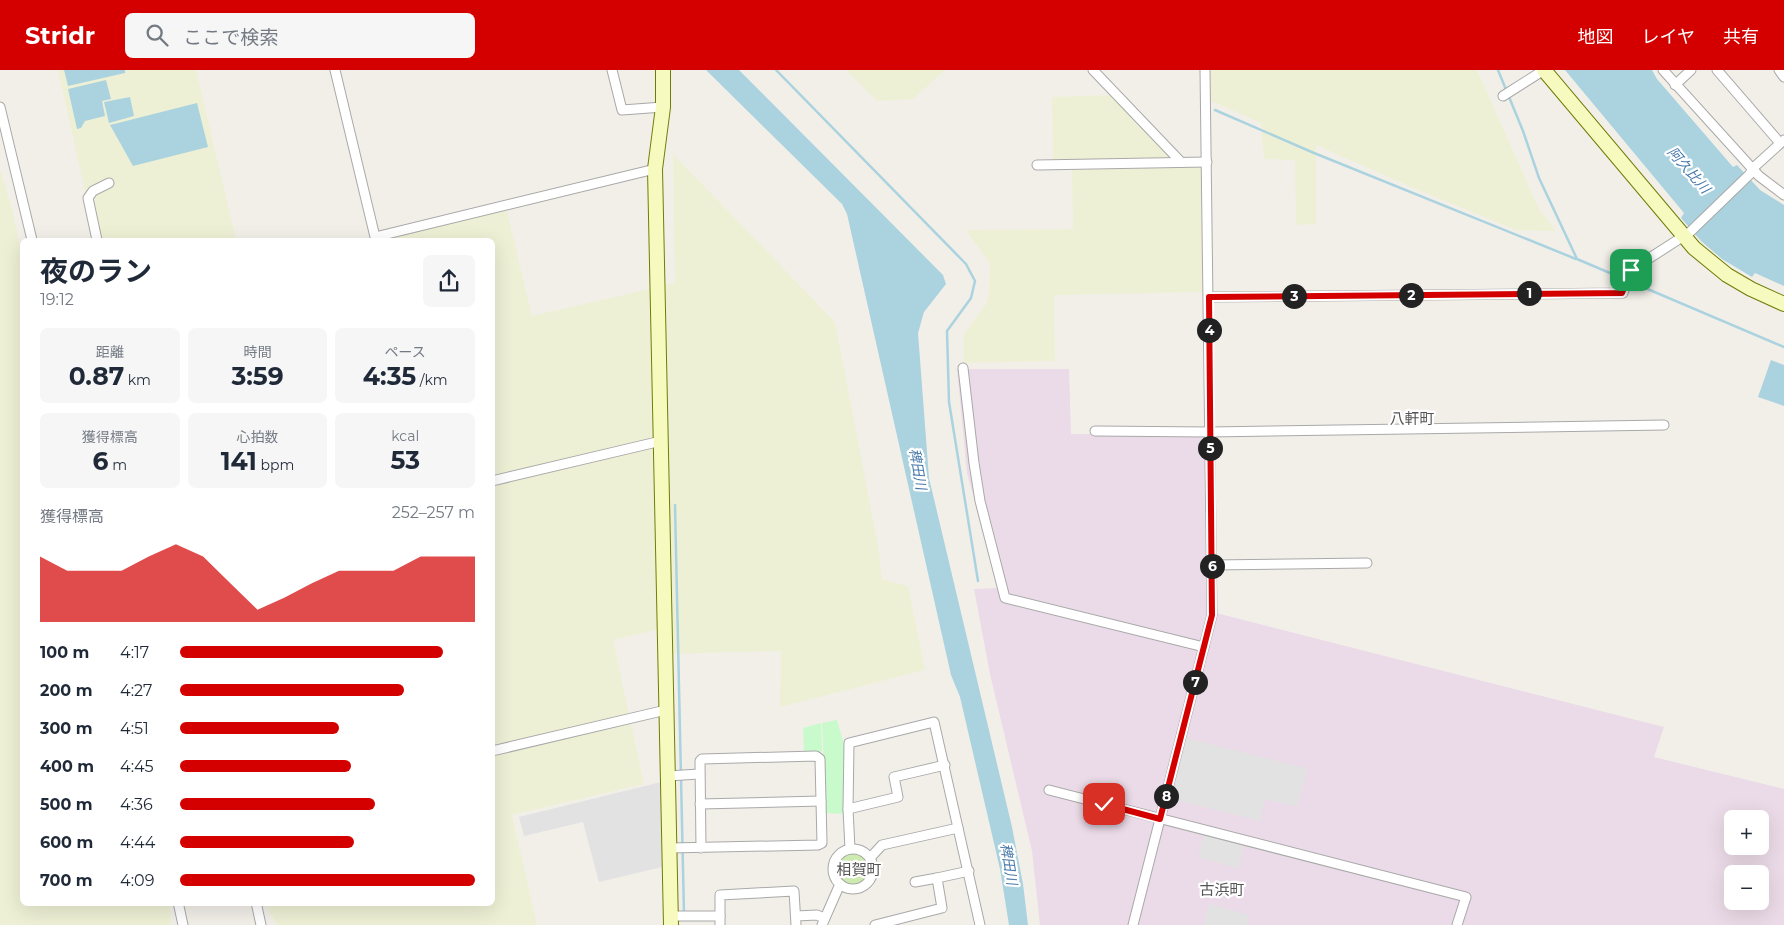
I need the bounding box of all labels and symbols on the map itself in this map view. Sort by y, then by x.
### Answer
water label: 阿久比川 [1664,143,1715,199]
pin [1610,249,1652,291]
pin: 1 [1516,280,1542,306]
pin: 2 [1398,282,1424,308]
pin: 3 [1282,284,1306,308]
pin: 4 [1196,318,1222,342]
district label: 八軒町 [1389,409,1435,428]
pin: 5 [1198,436,1222,460]
water label: 稗田川 [905,447,931,493]
pin: 6 [1200,554,1224,578]
pin: 7 [1182,670,1208,694]
pin [1083,783,1125,825]
pin: 8 [1154,784,1178,808]
water label: 稗田川 [997,842,1021,888]
district label: 相賀町 [836,860,882,879]
district label: 古浜町 [1199,880,1245,899]

